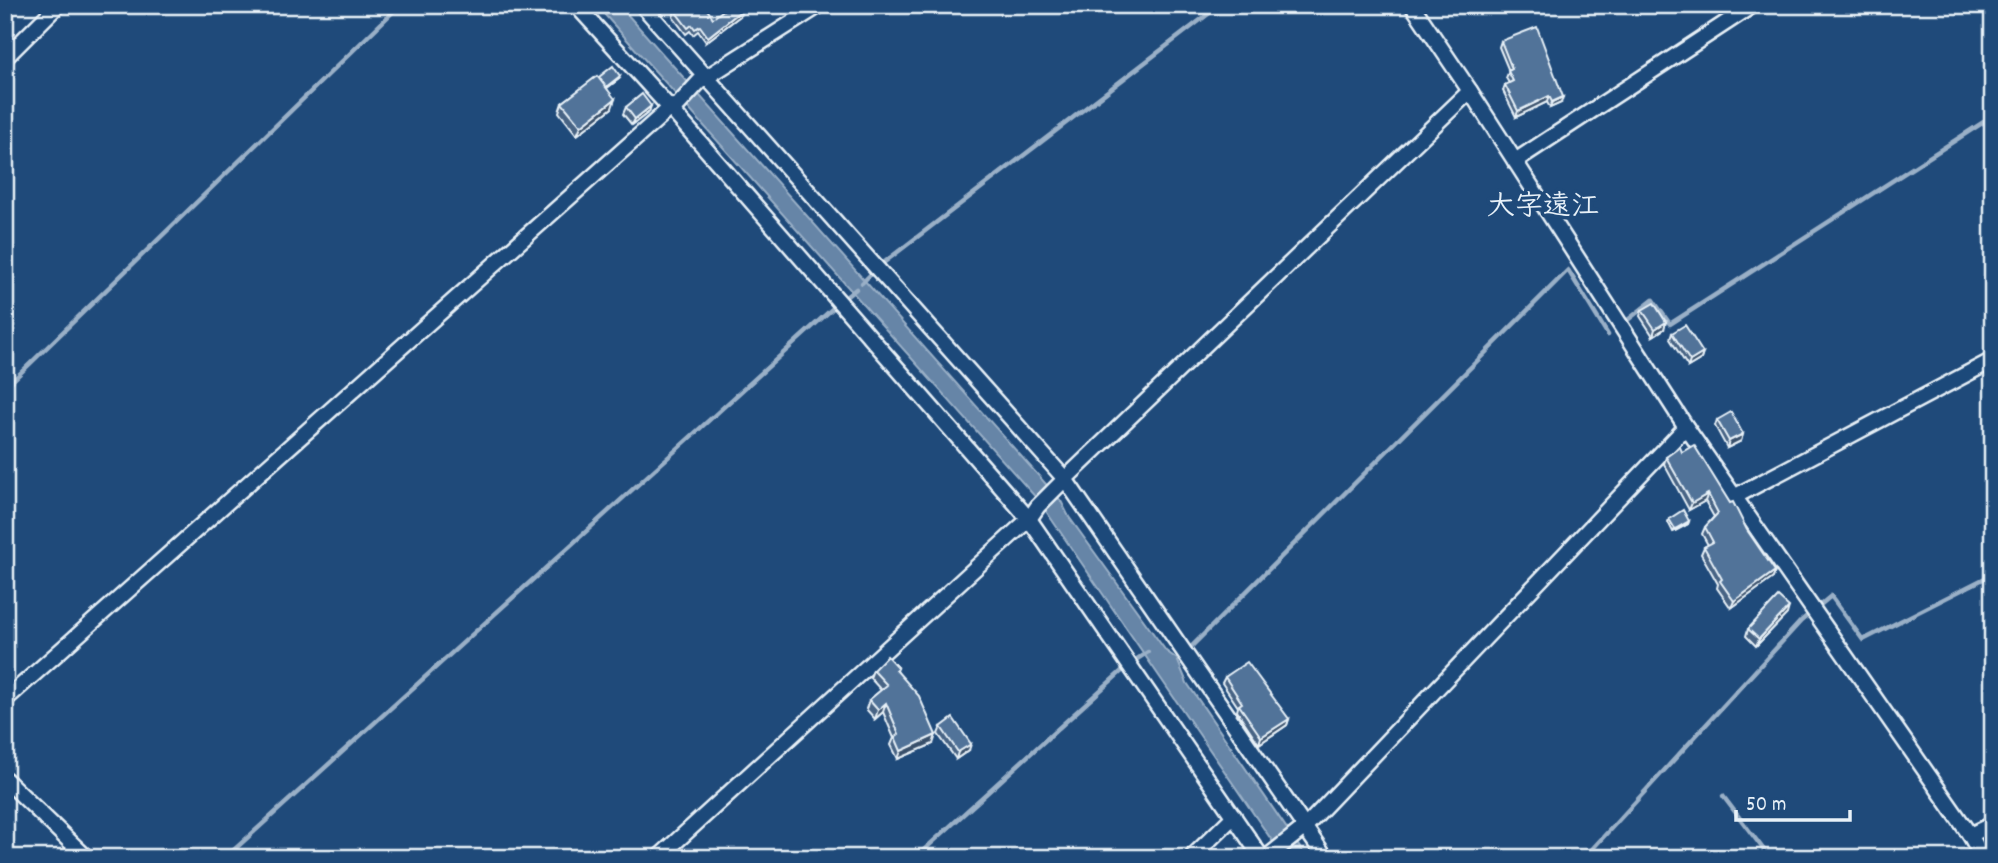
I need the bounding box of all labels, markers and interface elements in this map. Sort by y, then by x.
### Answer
district label: 大字遠江 [1487,189,1599,229]
scale bar [1736,779,1849,823]
text: 50 m [1746,791,1786,821]

